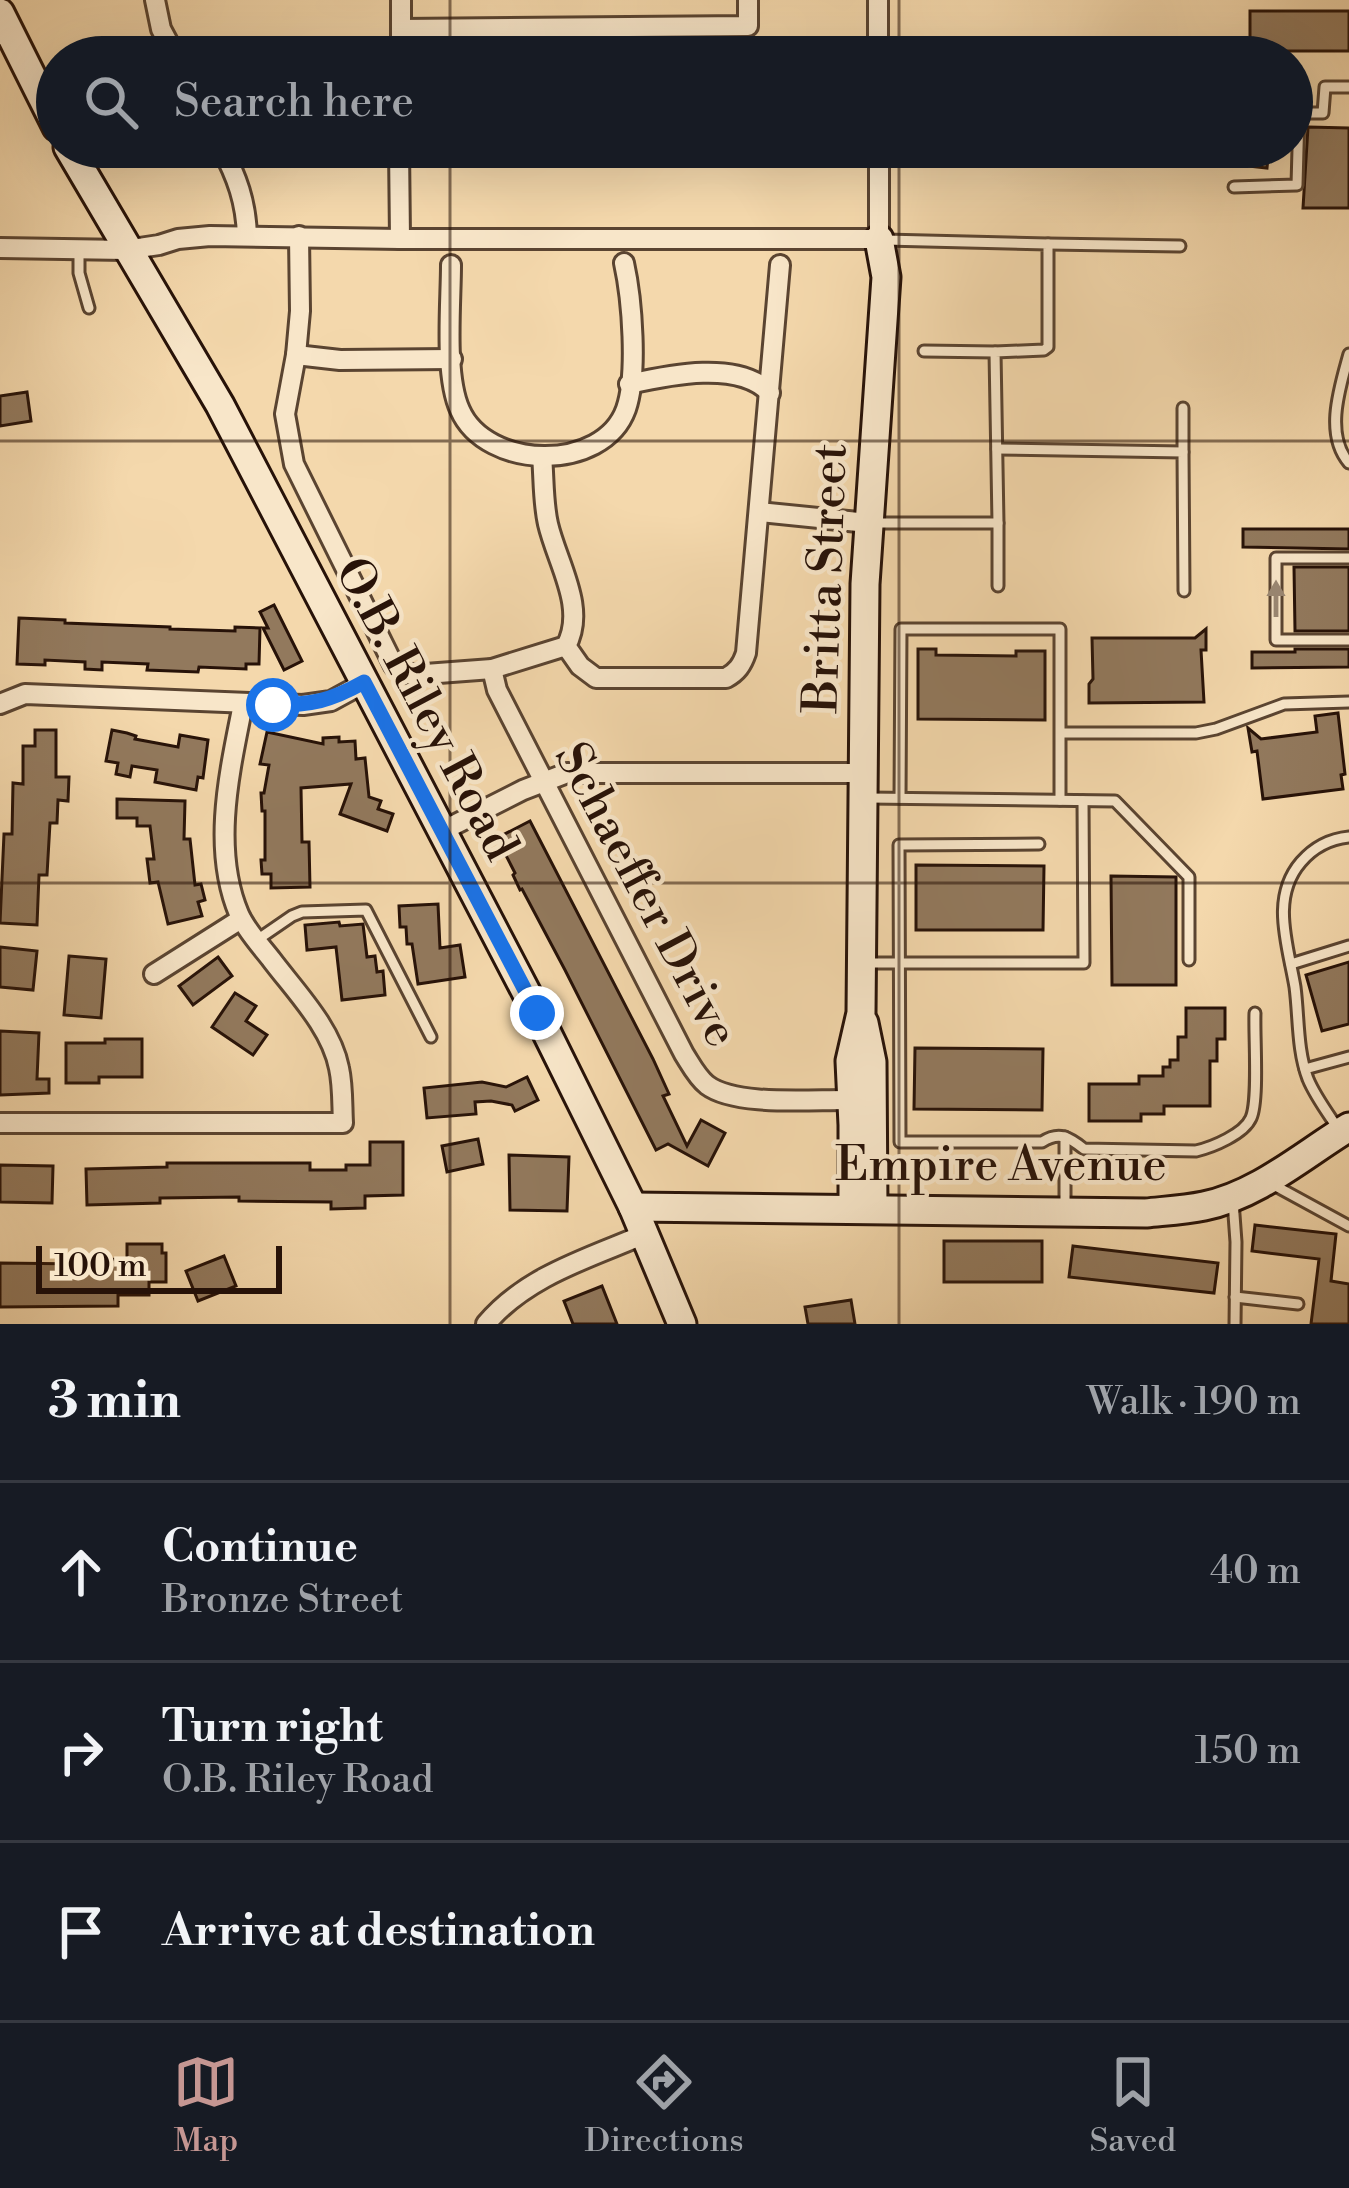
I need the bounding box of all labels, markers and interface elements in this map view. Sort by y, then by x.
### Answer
search box [36,36,1313,168]
icon: search [78,69,144,135]
text: Search here [174,74,414,131]
street label: Britta Street [792,442,862,715]
street label: O.B. Riley Road [320,548,530,871]
one-way arrow [1266,579,1286,617]
route start [246,678,300,732]
street label: Schaeffer Drive [540,733,751,1058]
route end [510,986,564,1040]
street label: Empire Avenue [835,1136,1167,1196]
scale bar [36,1240,282,1293]
text: 100 m [54,1246,147,1287]
text: 3 min [48,1370,181,1434]
text: Walk · 190 m [1087,1378,1301,1427]
text: Continue [162,1519,358,1576]
icon: ahead [48,1539,114,1605]
text: 40 m [1210,1547,1301,1596]
text: Bronze Street [162,1576,403,1625]
text: Turn right [162,1699,383,1756]
icon: right [48,1719,114,1785]
text: 150 m [1195,1727,1301,1776]
text: O.B. Riley Road [162,1756,433,1805]
icon: arrive [48,1899,114,1965]
text: Arrive at destination [162,1903,595,1960]
tab: Map [173,2049,239,2162]
tab: Directions [585,2049,744,2162]
tab: Saved [1089,2049,1176,2162]

